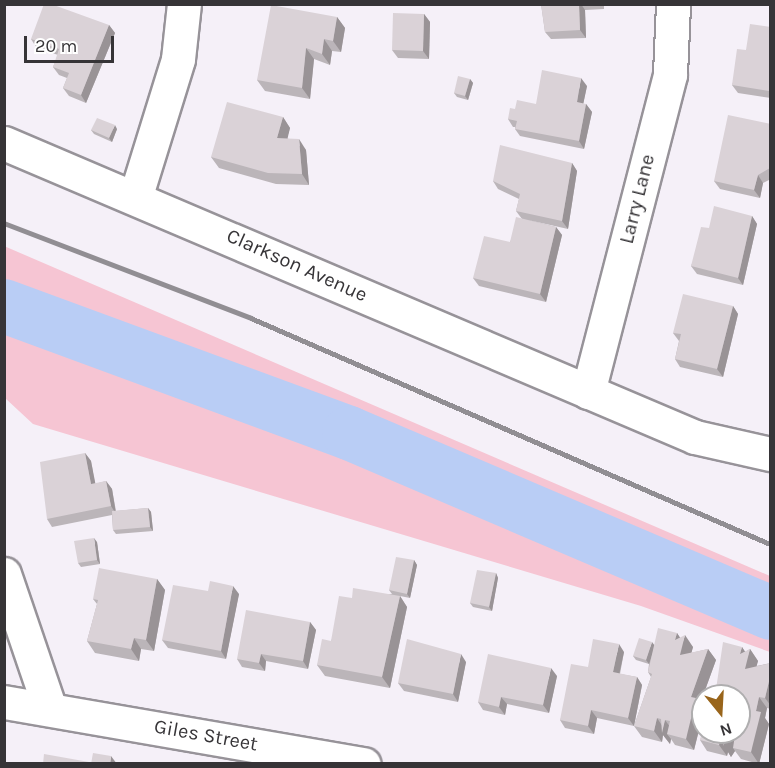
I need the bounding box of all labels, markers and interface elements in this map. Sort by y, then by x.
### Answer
scale bar [27,24,117,62]
text: 20 m [35,35,77,57]
street label: Larry Lane [614,152,660,246]
street label: Clarkson Avenue [223,223,371,307]
north arrow [691,684,751,744]
street label: Giles Street [152,714,260,756]
text: N [718,719,735,740]

